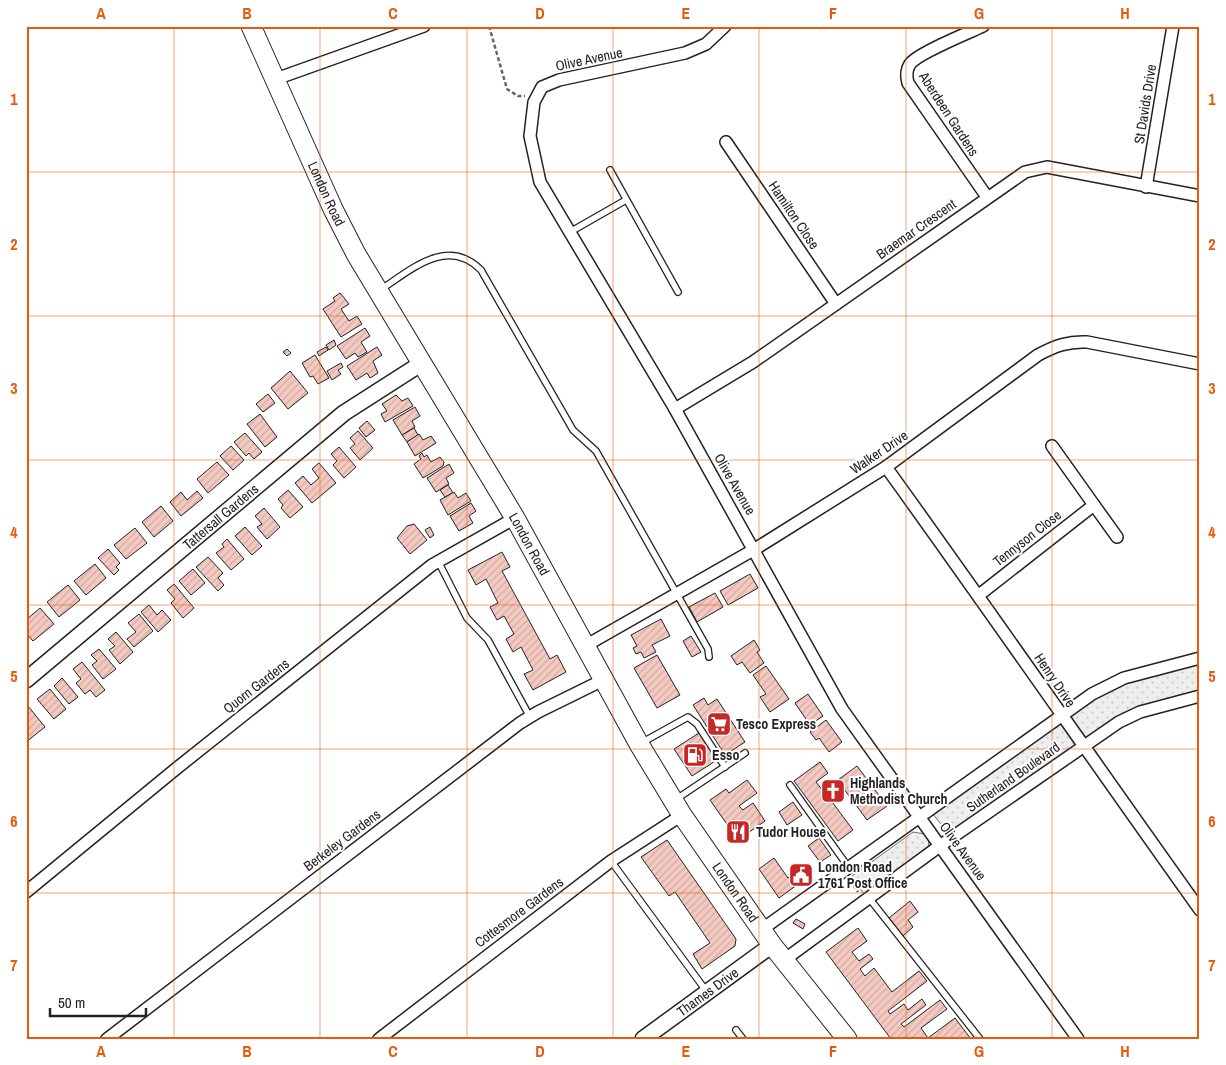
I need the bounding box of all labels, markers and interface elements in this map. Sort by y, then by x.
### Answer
text: A [96,2,106,24]
text: B [242,2,252,24]
text: C [388,2,398,24]
text: D [535,2,545,24]
text: E [682,2,691,24]
text: F [829,2,837,24]
text: G [974,2,984,24]
text: H [1120,2,1130,24]
street label: Olive Avenue [554,43,624,75]
street label: St Davids Drive [1130,63,1160,145]
street label: Aberdeen Gardens [914,68,983,160]
text: 1 [10,88,18,110]
text: 1 [1208,88,1216,110]
street label: London Road [304,159,349,229]
street label: Hamilton Close [765,177,823,253]
street label: Braemar Crescent [873,195,959,263]
text: 2 [10,233,18,255]
text: 2 [1208,233,1216,255]
text: 3 [10,377,18,399]
text: 3 [1208,377,1216,399]
street label: Walker Drive [847,426,911,478]
street label: Olive Avenue [710,450,760,518]
street label: Tattersall Gardens [179,480,262,554]
street label: Tennyson Close [989,506,1065,570]
street label: London Road [505,509,554,579]
text: 4 [10,521,18,543]
text: 4 [1208,521,1216,543]
street label: Henry Drive [1030,650,1080,710]
street label: Quorn Gardens [219,654,293,717]
text: 5 [10,665,18,687]
text: 5 [1208,665,1216,687]
supermarket icon: Tesco Express [706,711,732,737]
place label: Tesco Express [736,715,816,733]
street label: Sutherland Boulevard [963,738,1063,816]
fuel station icon: Esso [682,742,708,768]
place label: Esso [712,746,739,764]
place label: Highlands Methodist Church [850,774,948,808]
church icon: Highlands Methodist Church [820,778,846,804]
street label: Berkeley Gardens [300,805,384,875]
text: 6 [10,810,18,832]
text: 6 [1208,810,1216,832]
street label: Olive Avenue [936,818,990,884]
restaurant icon: Tudor House [725,819,751,845]
place label: Tudor House [756,823,826,841]
place label: London Road 1761 Post Office [818,858,907,892]
street label: London Road [708,859,763,926]
public building icon: London Road 1761 Post Office [788,862,814,888]
street label: Cottesmore Gardens [471,873,567,951]
text: 7 [10,954,18,976]
text: 7 [1208,954,1216,976]
street label: Thames Drive [673,963,742,1020]
scale bar [50,985,146,1017]
text: 50 m [58,992,85,1013]
text: A [96,1040,106,1062]
text: B [242,1040,252,1062]
text: C [388,1040,398,1062]
text: D [535,1040,545,1062]
text: E [682,1040,691,1062]
text: F [829,1040,837,1062]
text: G [974,1040,984,1062]
text: H [1120,1040,1130,1062]

